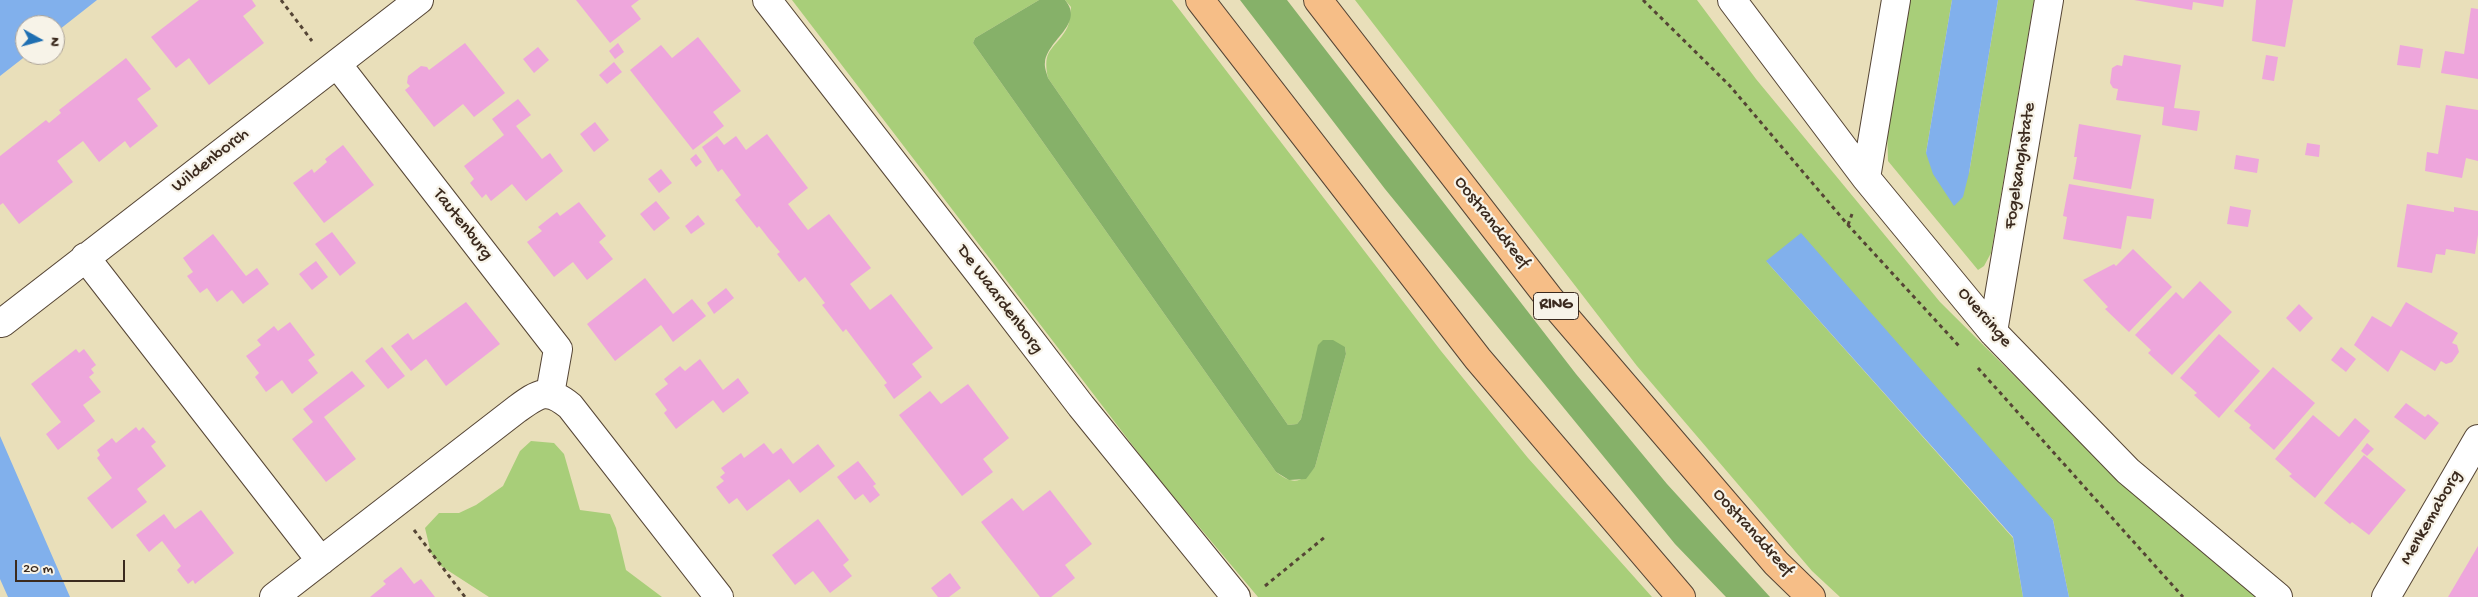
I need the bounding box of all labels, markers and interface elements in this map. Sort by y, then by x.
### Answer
north arrow [15,15,65,65]
text: N [45,36,63,47]
street label: Fogelsanghstate [2000,101,2042,231]
street label: Wildenborch [168,124,254,198]
street label: Oostranddreef [1448,173,1534,273]
street label: Tautenburg [427,185,497,265]
street label: De Waardenborg [951,241,1047,359]
street label: Overcinge [1952,284,2016,352]
road number: RING [1534,292,1578,320]
street label: Menkemaborg [2396,467,2468,569]
street label: Oostranddreef [1707,485,1797,581]
scale bar [18,550,128,582]
text: 20 m [23,560,53,578]

